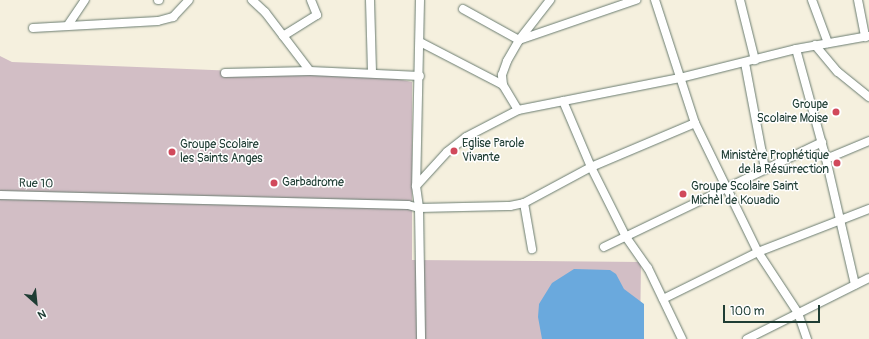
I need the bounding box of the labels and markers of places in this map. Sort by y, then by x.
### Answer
place label: Groupe Scolaire Moise [757,98,828,126]
marker: Groupe Scolaire Moise [831,107,841,117]
place label: Eglise Parole Vivante [462,137,524,165]
place label: Groupe Scolaire les Saints Anges [180,138,263,166]
marker: Eglise Parole Vivante [449,146,459,156]
marker: Groupe Scolaire les Saints Anges [167,147,177,157]
place label: Ministère Prophétique de la Résurrection [721,149,829,177]
marker: Ministère Prophétique de la Résurrection [832,158,842,168]
place label: Garbadrome [282,176,344,190]
marker: Garbadrome [269,178,279,188]
place label: Groupe Scolaire Saint Michèl de Kouadio [691,180,798,208]
marker: Groupe Scolaire Saint Michèl de Kouadio [678,189,688,199]

